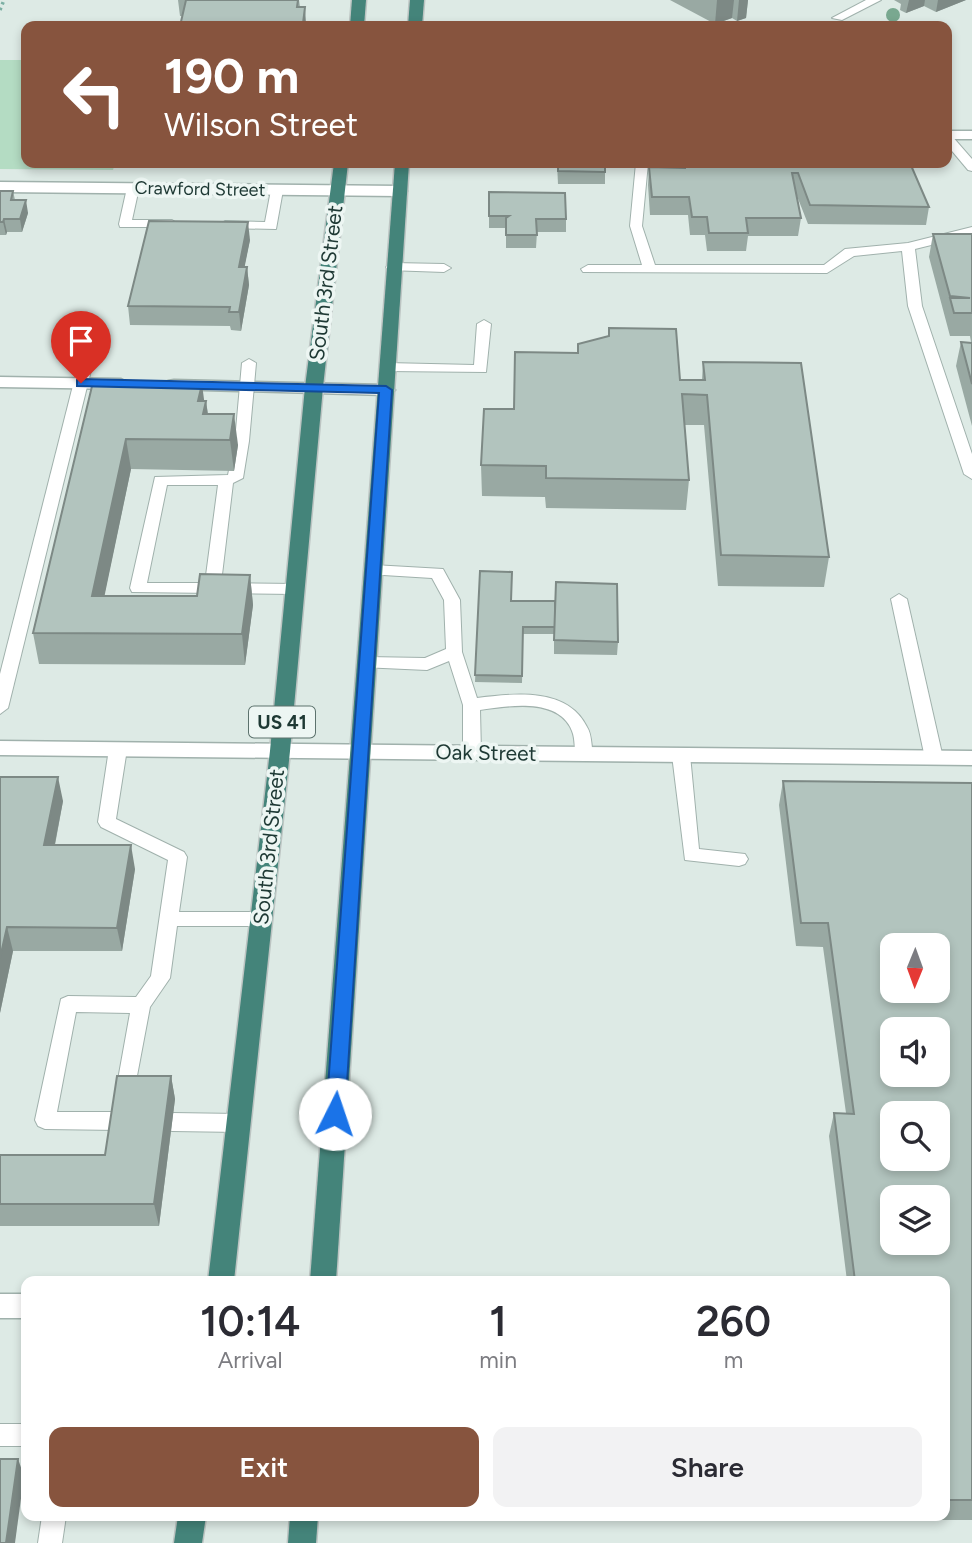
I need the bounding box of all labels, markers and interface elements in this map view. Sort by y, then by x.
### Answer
text: 190 m [164,46,299,105]
icon: left [49,49,140,140]
text: Wilson Street [164,106,358,144]
street label: Crawford Street [134,177,266,201]
street label: South 3rd Street [304,204,347,362]
pin [51,311,111,383]
icon: arrive [62,322,100,360]
road number: US 41 [249,706,315,737]
street label: Oak Street [435,739,537,766]
street label: South 3rd Street [248,768,289,926]
north arrow [880,933,950,1003]
map controls [880,933,950,1255]
button: sound [880,1017,950,1087]
position arrow [298,1077,372,1151]
button: search [880,1101,950,1171]
button: layers [880,1185,950,1255]
text: 10:14 [200,1296,300,1347]
text: 1 [489,1296,507,1347]
text: 260 [696,1296,771,1347]
text: Arrival [218,1346,283,1374]
text: min [479,1346,517,1374]
text: m [724,1346,743,1374]
button: Exit [49,1427,479,1507]
button: Share [493,1427,922,1507]

